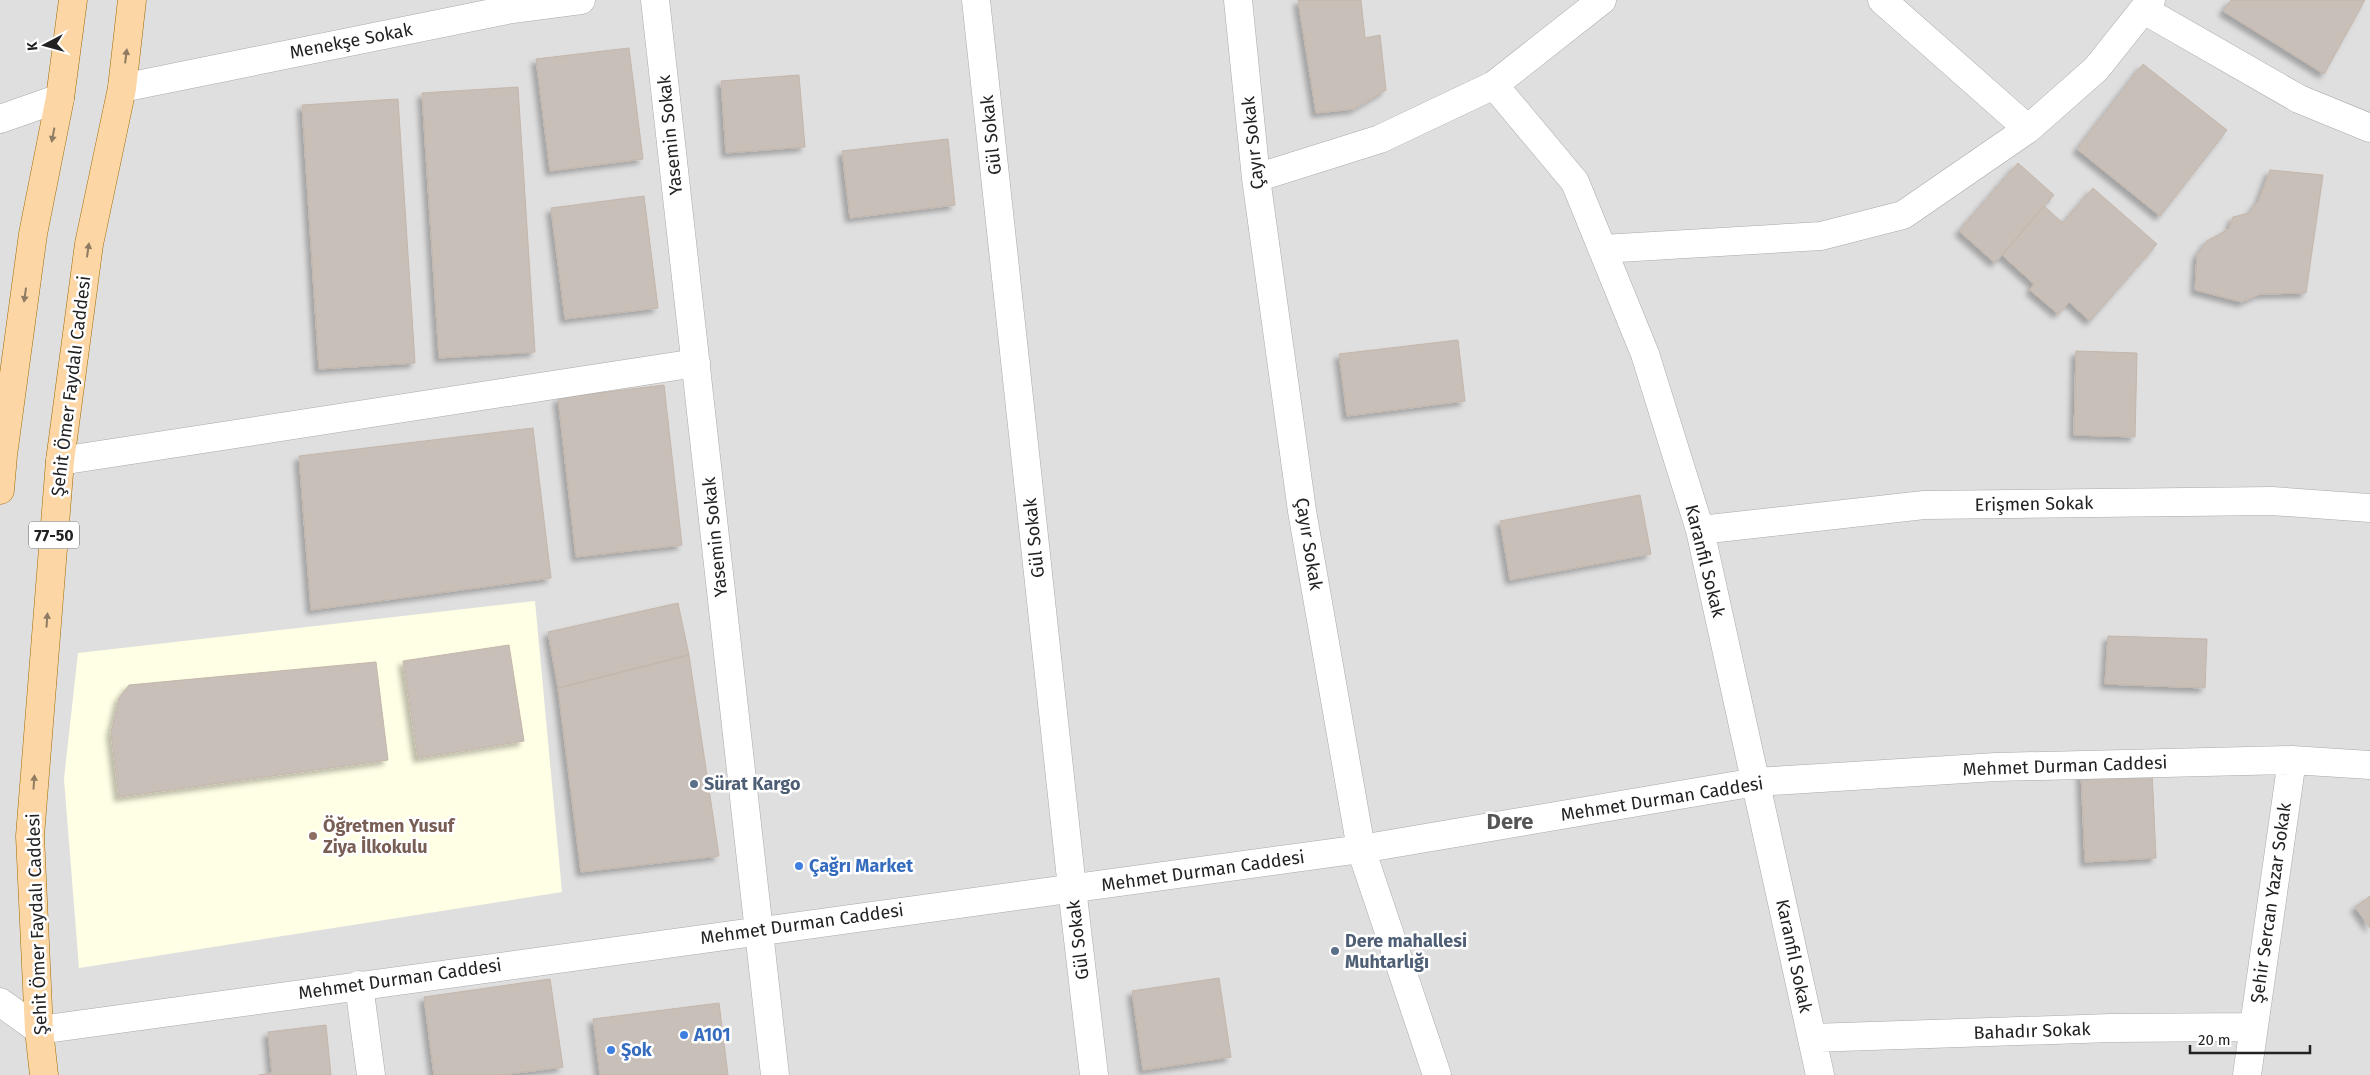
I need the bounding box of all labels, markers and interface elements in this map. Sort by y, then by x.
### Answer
street label: Menekşe Sokak [288,18,415,64]
north arrow [20,20,70,70]
text: K [24,40,41,52]
one-way arrow [122,48,130,64]
street label: Yasemin Sokak [653,73,687,196]
street label: Gül Sokak [976,93,1006,176]
street label: Çayır Sokak [1237,95,1269,191]
one-way arrow [49,127,57,142]
one-way arrow [84,241,92,257]
street label: Şehit Ömer Faydalı Caddesi [47,274,95,498]
one-way arrow [20,287,28,303]
street label: Yasemin Sokak [698,475,732,598]
street label: Erişmen Sokak [1974,492,2094,516]
street label: Gül Sokak [1019,496,1049,579]
street label: Çayır Sokak [1291,496,1327,593]
street label: Karanfil Sokak [1680,502,1730,620]
road number: 77-50 [29,522,79,548]
one-way arrow [43,612,51,628]
street label: Mehmet Durman Caddesi [1962,751,2168,781]
street label: Mehmet Durman Caddesi [1559,772,1765,826]
place label: Sürat Kargo [704,773,800,795]
one-way arrow [31,774,39,790]
marker: Sürat Kargo [688,778,700,790]
street label: Şehir Sercan Yazar Sokak [2246,801,2296,1005]
district label: Dere [1487,808,1533,835]
street label: Şehit Ömer Faydalı Caddesi [22,813,52,1035]
place label: Öğretmen Yusuf Ziya İlkokulu [323,815,456,858]
marker: Öğretmen Yusuf Ziya İlkokulu [307,830,319,842]
street label: Mehmet Durman Caddesi [1100,846,1306,896]
place label: Çağrı Market [809,855,914,877]
marker: Çağrı Market [793,860,805,872]
street label: Karanfil Sokak [1771,897,1817,1016]
street label: Gül Sokak [1062,898,1094,981]
street label: Mehmet Durman Caddesi [699,899,905,949]
place label: Dere mahallesi Muhtarlığı [1345,930,1467,973]
marker: Dere mahallesi Muhtarlığı [1329,945,1341,957]
street label: Mehmet Durman Caddesi [297,954,503,1004]
street label: Bahadır Sokak [1973,1018,2092,1044]
scale bar [2190,1022,2310,1054]
place label: A101 [693,1024,731,1046]
marker: A101 [678,1029,690,1041]
text: 20 m [2198,1031,2231,1049]
place label: Şok [621,1039,653,1061]
marker: Şok [605,1044,617,1056]

